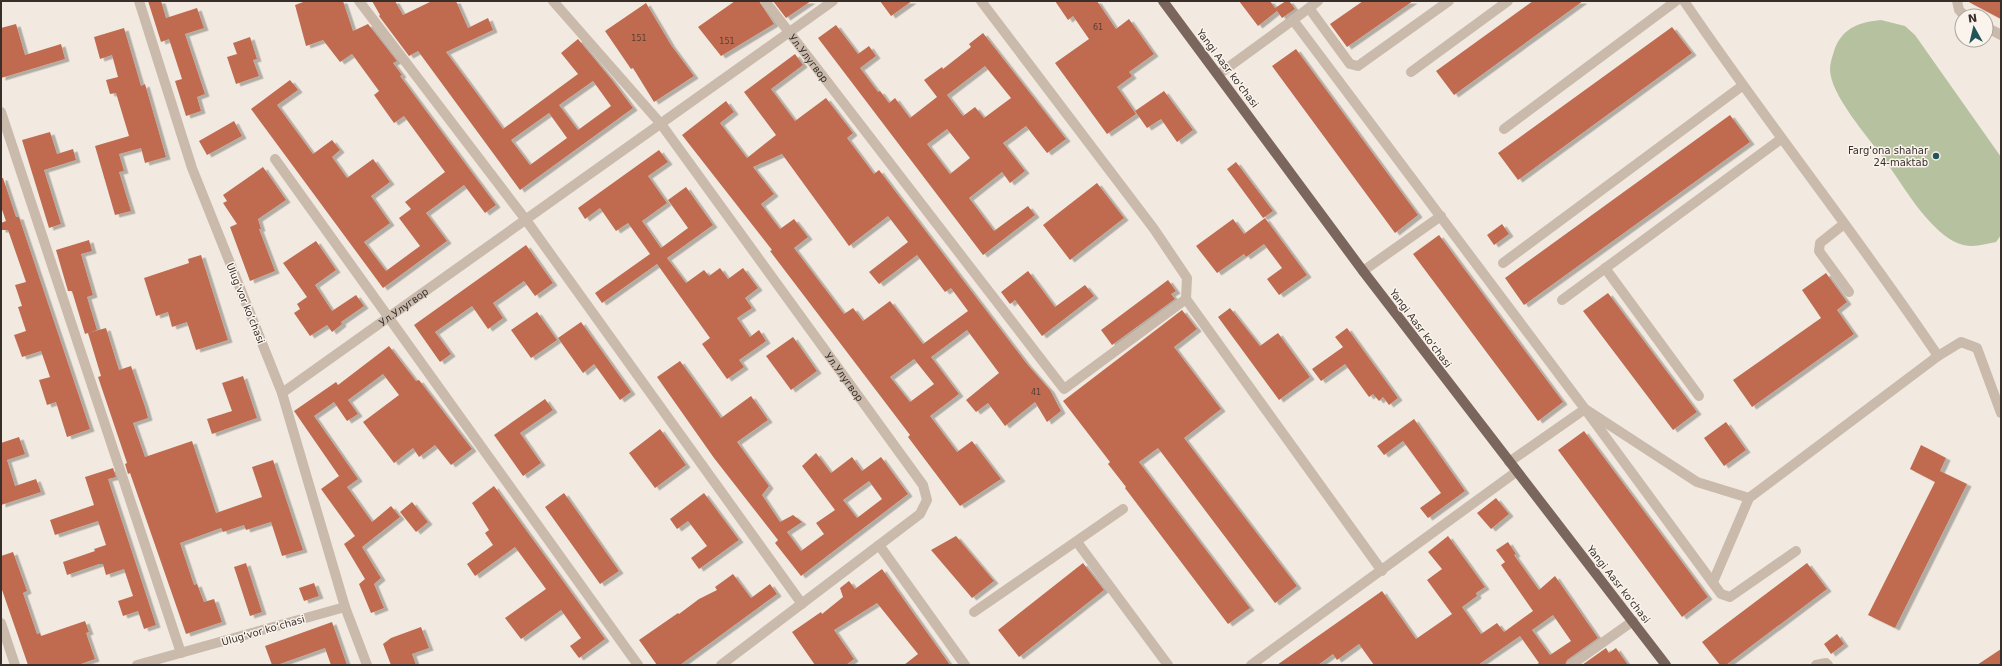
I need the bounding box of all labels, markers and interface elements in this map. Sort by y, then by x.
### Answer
north arrow [1954,8,1994,48]
text: N [1967,12,1978,26]
house number: 61 [1093,23,1103,32]
street label: Yangi Aasr ko'chasi [1194,26,1261,110]
street label: Ул.Улугвор [787,32,831,85]
house number: 151 [631,34,647,43]
house number: 151 [719,37,735,46]
place label: Farg'ona shahar 24-maktab [1848,145,1929,168]
marker: Farg'ona shahar 24-maktab [1931,151,1941,161]
street label: Ulugʻvor koʻchasi [224,261,267,345]
street label: Ул.Улугвор [377,286,430,328]
street label: Yangi Aasr ko'chasi [1387,286,1454,370]
street label: Ул.Улугвор [823,350,865,404]
house number: 41 [1031,388,1041,397]
street label: Yangi Aasr ko'chasi [1584,543,1652,625]
street label: Ulugʻvor koʻchasi [220,613,306,648]

